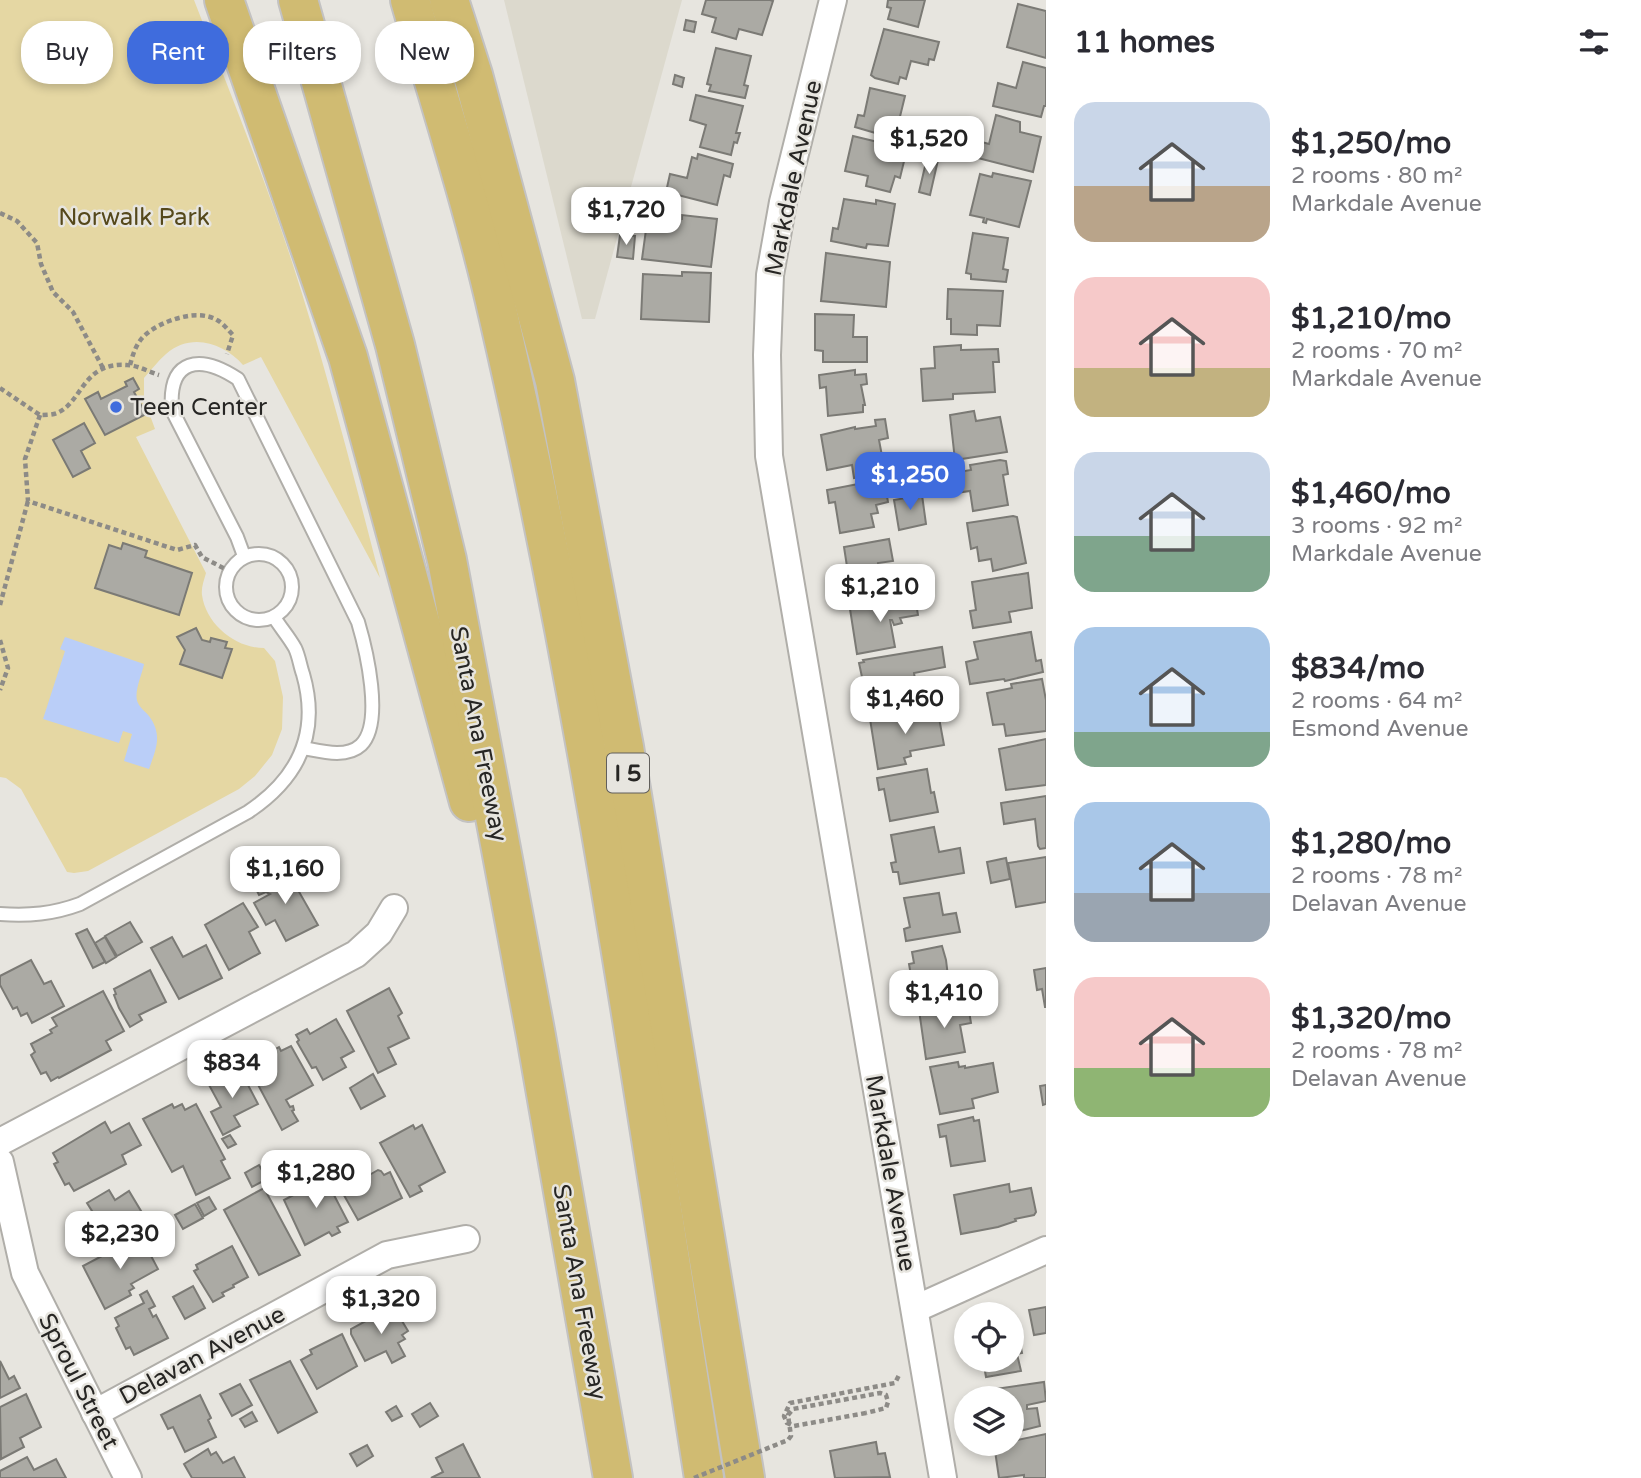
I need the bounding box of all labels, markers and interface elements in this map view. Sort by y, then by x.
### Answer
chip: Buy [21,21,113,84]
chip: Rent [127,21,229,84]
chip: Filters [243,21,361,84]
chip: New [375,21,474,84]
icon: filters [1575,23,1613,61]
text: 11 homes [1074,24,1215,61]
street label: Markdale Avenue [759,78,828,278]
pin: $1,520 [872,116,986,176]
text: $1,520 [890,125,968,153]
text: $1,250/mo [1291,125,1451,162]
icon: home [1130,130,1214,214]
text: 2 rooms · 80 m² [1291,162,1462,190]
pin: $1,720 [569,188,683,247]
text: Markdale Avenue [1291,190,1482,218]
text: $1,720 [587,196,665,224]
park label: Norwalk Park [58,203,210,232]
text: $1,210/mo [1291,300,1451,337]
icon: home [1130,305,1214,389]
text: 2 rooms · 70 m² [1291,337,1462,365]
text: Markdale Avenue [1291,365,1482,393]
place label: Teen Center [130,393,268,422]
marker: Teen Center [108,399,124,415]
pin: $1,250 [853,452,967,512]
text: $1,250 [871,461,949,489]
text: $1,460/mo [1291,475,1451,512]
icon: home [1130,480,1214,564]
text: 3 rooms · 92 m² [1291,512,1462,540]
text: Markdale Avenue [1291,540,1482,568]
pin: $1,210 [823,564,937,624]
text: $1,210 [841,573,919,601]
street label: Santa Ana Freeway [443,624,514,844]
text: $834/mo [1291,650,1425,687]
icon: home [1130,655,1214,739]
pin: $1,460 [848,676,962,736]
text: $1,460 [866,685,944,713]
text: 2 rooms · 64 m² [1291,687,1462,715]
text: Esmond Avenue [1291,715,1469,743]
road number: I 5 [607,754,649,792]
text: $1,280/mo [1291,825,1451,862]
icon: home [1130,830,1214,914]
pin: $1,160 [228,846,342,906]
text: $1,160 [246,855,324,883]
text: 2 rooms · 78 m² [1291,862,1462,890]
text: Delavan Avenue [1291,890,1467,918]
pin: $1,410 [887,970,1001,1030]
text: $1,410 [905,979,983,1007]
text: $1,320/mo [1291,1000,1451,1037]
icon: home [1130,1005,1214,1089]
text: 2 rooms · 78 m² [1291,1037,1462,1065]
pin: $834 [191,1040,273,1100]
text: $834 [203,1049,261,1077]
text: Delavan Avenue [1291,1065,1467,1093]
street label: Markdale Avenue [859,1073,922,1274]
pin: $1,280 [259,1150,373,1210]
text: $1,280 [277,1159,355,1187]
street label: Santa Ana Freeway [546,1182,613,1402]
pin: $2,230 [63,1212,177,1271]
text: $2,230 [81,1220,159,1248]
pin: $1,320 [324,1276,438,1336]
text: $1,320 [342,1285,420,1313]
street label: Delavan Avenue [115,1300,290,1411]
map controls [954,1302,1024,1456]
button: locate [954,1302,1024,1372]
street label: Sproul Street [32,1308,125,1454]
button: layers [954,1386,1024,1456]

